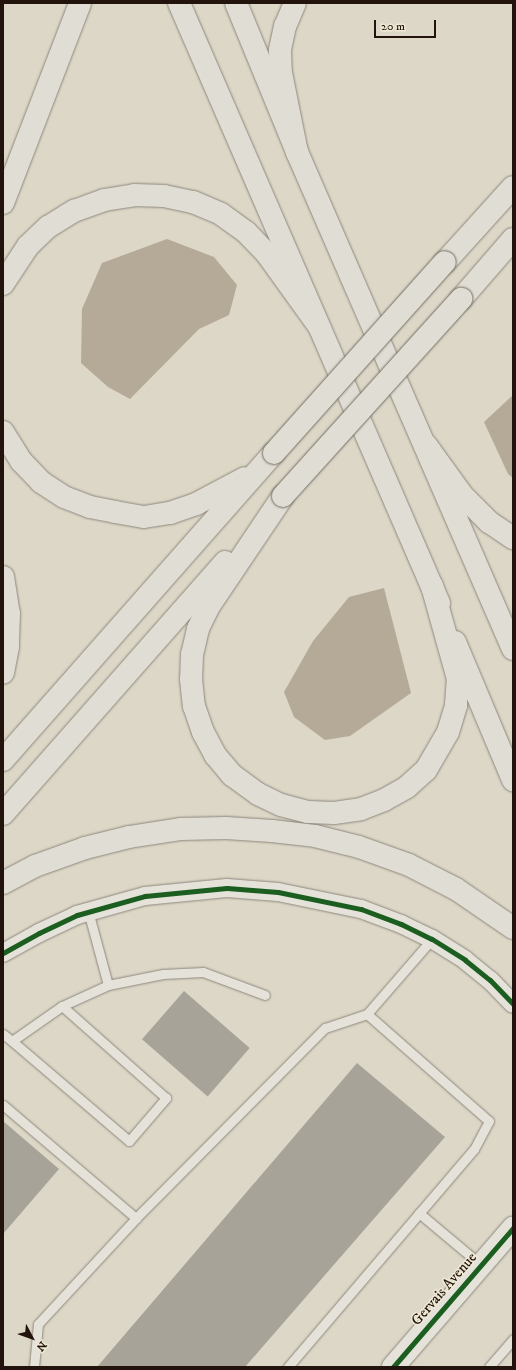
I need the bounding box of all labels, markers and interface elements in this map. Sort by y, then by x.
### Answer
scale bar [376,12,438,38]
text: 20 m [381,19,405,34]
street label: Gervais Avenue [407,1249,481,1329]
north arrow [12,1318,52,1358]
text: N [33,1338,49,1354]

